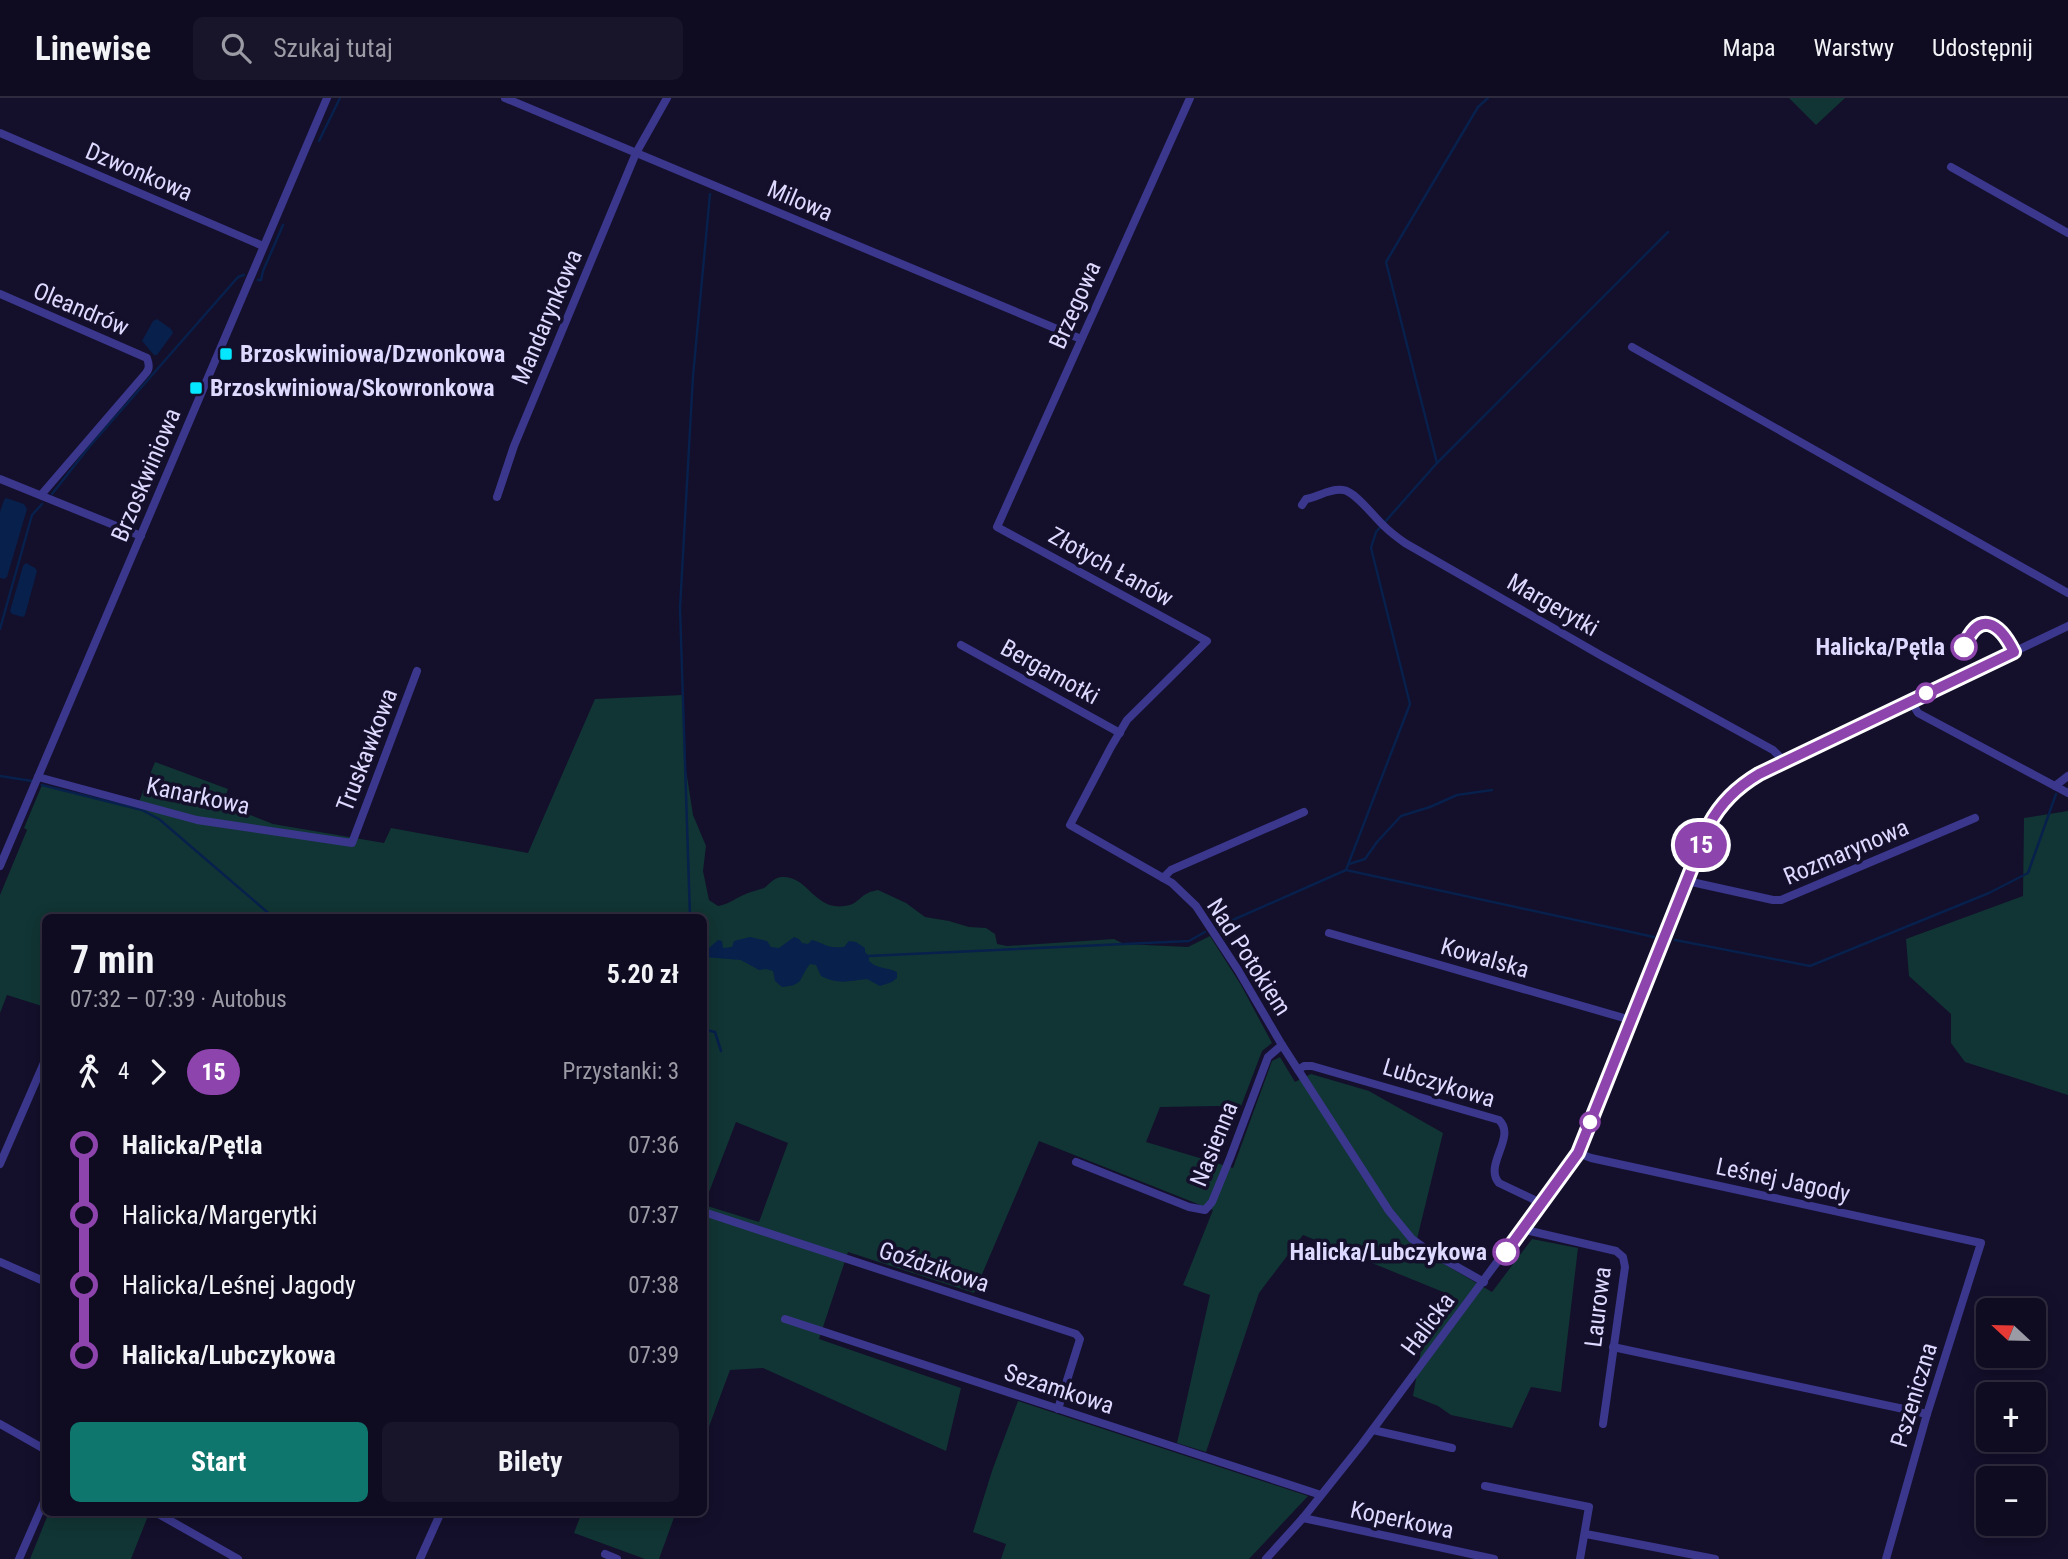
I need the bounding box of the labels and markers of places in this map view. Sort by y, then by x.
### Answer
place label: Brzoskwiniowa/Dzwonkowa [240,340,505,368]
marker: Brzoskwiniowa/Dzwonkowa [218,346,234,362]
place label: Brzoskwiniowa/Skowronkowa [210,374,495,402]
marker: Brzoskwiniowa/Skowronkowa [188,380,204,396]
place label: Halicka/Pętla [1815,633,1945,661]
marker: Halicka/Pętla [1951,634,1977,660]
unlabelled marker [1916,683,1936,703]
unlabelled marker [1580,1112,1600,1132]
place label: Halicka/Lubczykowa [1290,1238,1487,1266]
marker: Halicka/Lubczykowa [1493,1239,1519,1265]

